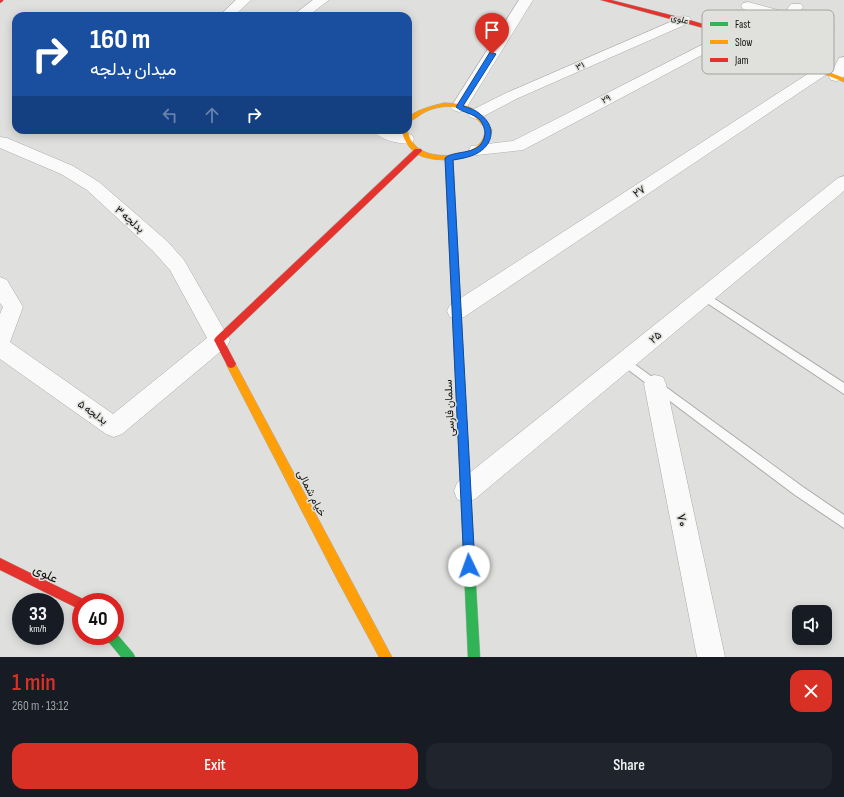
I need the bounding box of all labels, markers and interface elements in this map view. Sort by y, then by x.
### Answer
legend [702,10,834,74]
street label: علوی [670,12,690,27]
pin [475,13,509,54]
text: Fast [735,18,751,31]
icon: arrive [481,19,503,41]
text: 160 m [90,23,150,56]
icon: right [24,28,76,80]
text: Slow [735,36,752,49]
text: Jam [734,54,749,67]
text: میدان بدلجه [90,59,177,80]
street label: ۳۱ [574,60,586,73]
street label: ۲۹ [600,92,613,106]
icon: left [159,104,181,126]
icon: ahead [201,104,223,126]
icon: right [243,104,265,126]
street label: ۲۷ [631,182,648,200]
street label: بدلجه ۳ [112,203,147,236]
street label: ۲۵ [646,328,664,346]
street label: سلمان فارسی [441,379,457,437]
street label: بدلجه ۵ [75,397,110,427]
street label: خیام شمالی [293,468,329,519]
street label: ۷۰ [673,512,691,528]
position arrow [448,545,490,587]
street label: علوی [30,561,61,587]
speed limit sign: 40 [72,593,124,645]
text: 33 [29,602,47,626]
map controls [792,605,832,645]
button: sound [792,605,832,645]
text: km/h [29,623,47,635]
text: 1 min [12,668,56,697]
button: close [790,670,832,712]
text: 260 m · 13:12 [12,698,69,714]
button: Exit [12,743,418,789]
button: Share [426,743,832,789]

